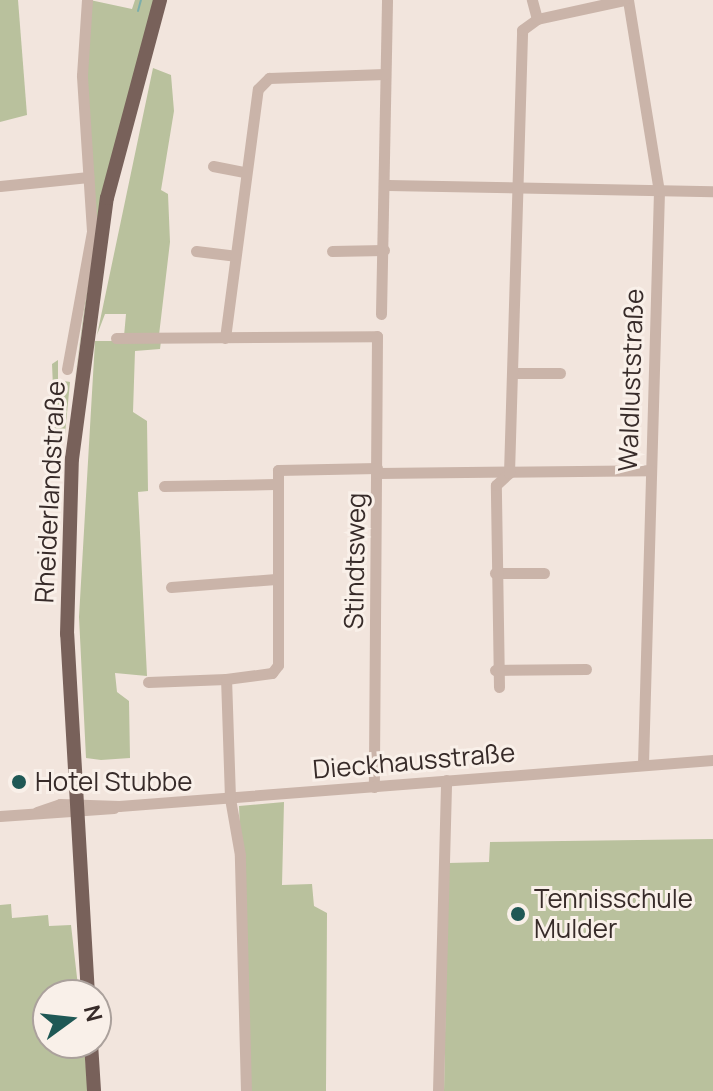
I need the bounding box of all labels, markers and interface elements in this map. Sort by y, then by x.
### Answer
street label: Waldluststraße [612,288,650,472]
street label: Rheiderlandstraße [29,380,71,604]
street label: Stindtsweg [338,492,372,630]
street label: Dieckhausstraße [311,737,517,785]
place label: Hotel Stubbe [35,766,192,798]
marker: Hotel Stubbe [10,773,28,791]
place label: Tennisschule Mulder [534,883,693,944]
marker: Tennisschule Mulder [509,905,527,923]
north arrow [32,979,112,1059]
text: N [77,1002,110,1025]

